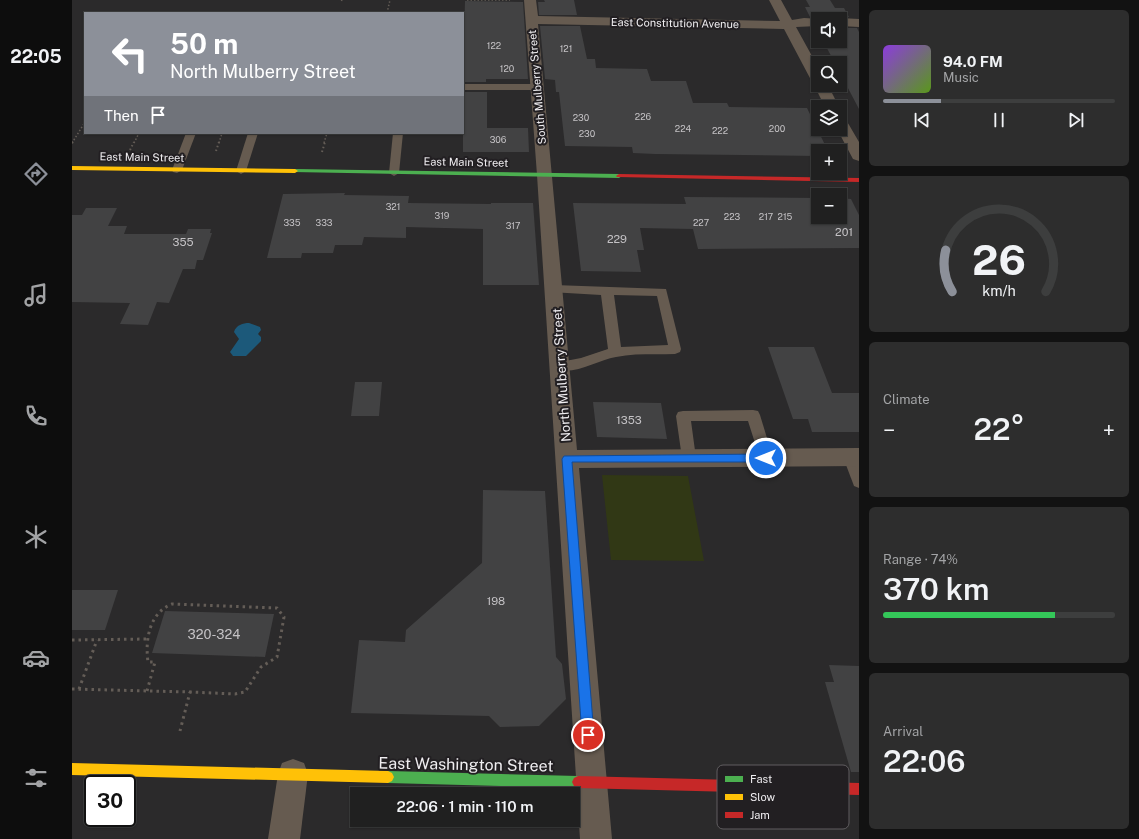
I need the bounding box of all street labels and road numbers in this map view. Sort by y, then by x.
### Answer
street label: East Constitution Avenue [611,16,739,30]
street label: South Mulberry Street [526,29,548,145]
street label: East Main Street [99,150,185,164]
street label: East Main Street [423,155,509,169]
street label: North Mulberry Street [549,308,574,442]
street label: East Washington Street [378,753,554,776]

